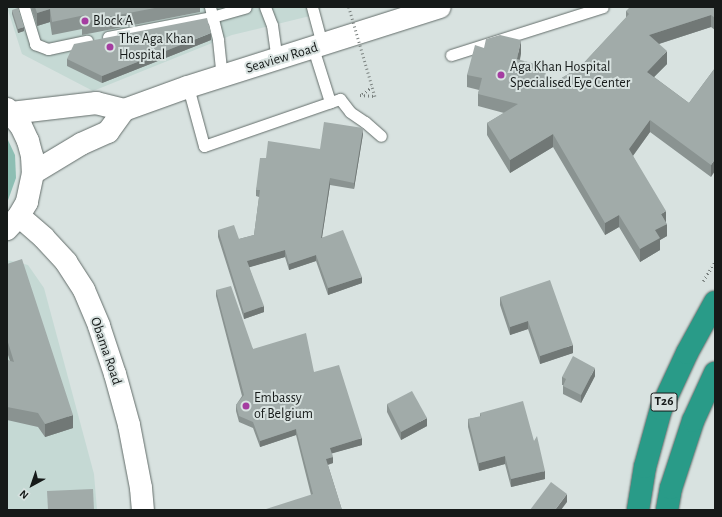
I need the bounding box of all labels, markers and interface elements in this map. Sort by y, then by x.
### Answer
place label: Block A [93,13,133,29]
marker: Block A [80,16,90,26]
place label: The Aga Khan Hospital [119,31,194,64]
street label: Seaview Road [244,39,320,77]
marker: The Aga Khan Hospital [104,41,116,53]
place label: Aga Khan Hospital Specialised Eye Center [510,59,630,92]
marker: Aga Khan Hospital Specialised Eye Center [495,69,507,81]
street label: Obama Road [87,315,125,387]
place label: Embassy of Belgium [254,390,313,422]
road number: T26 [650,391,678,413]
marker: Embassy of Belgium [241,401,251,411]
north arrow [12,465,52,505]
text: N [17,488,30,501]

